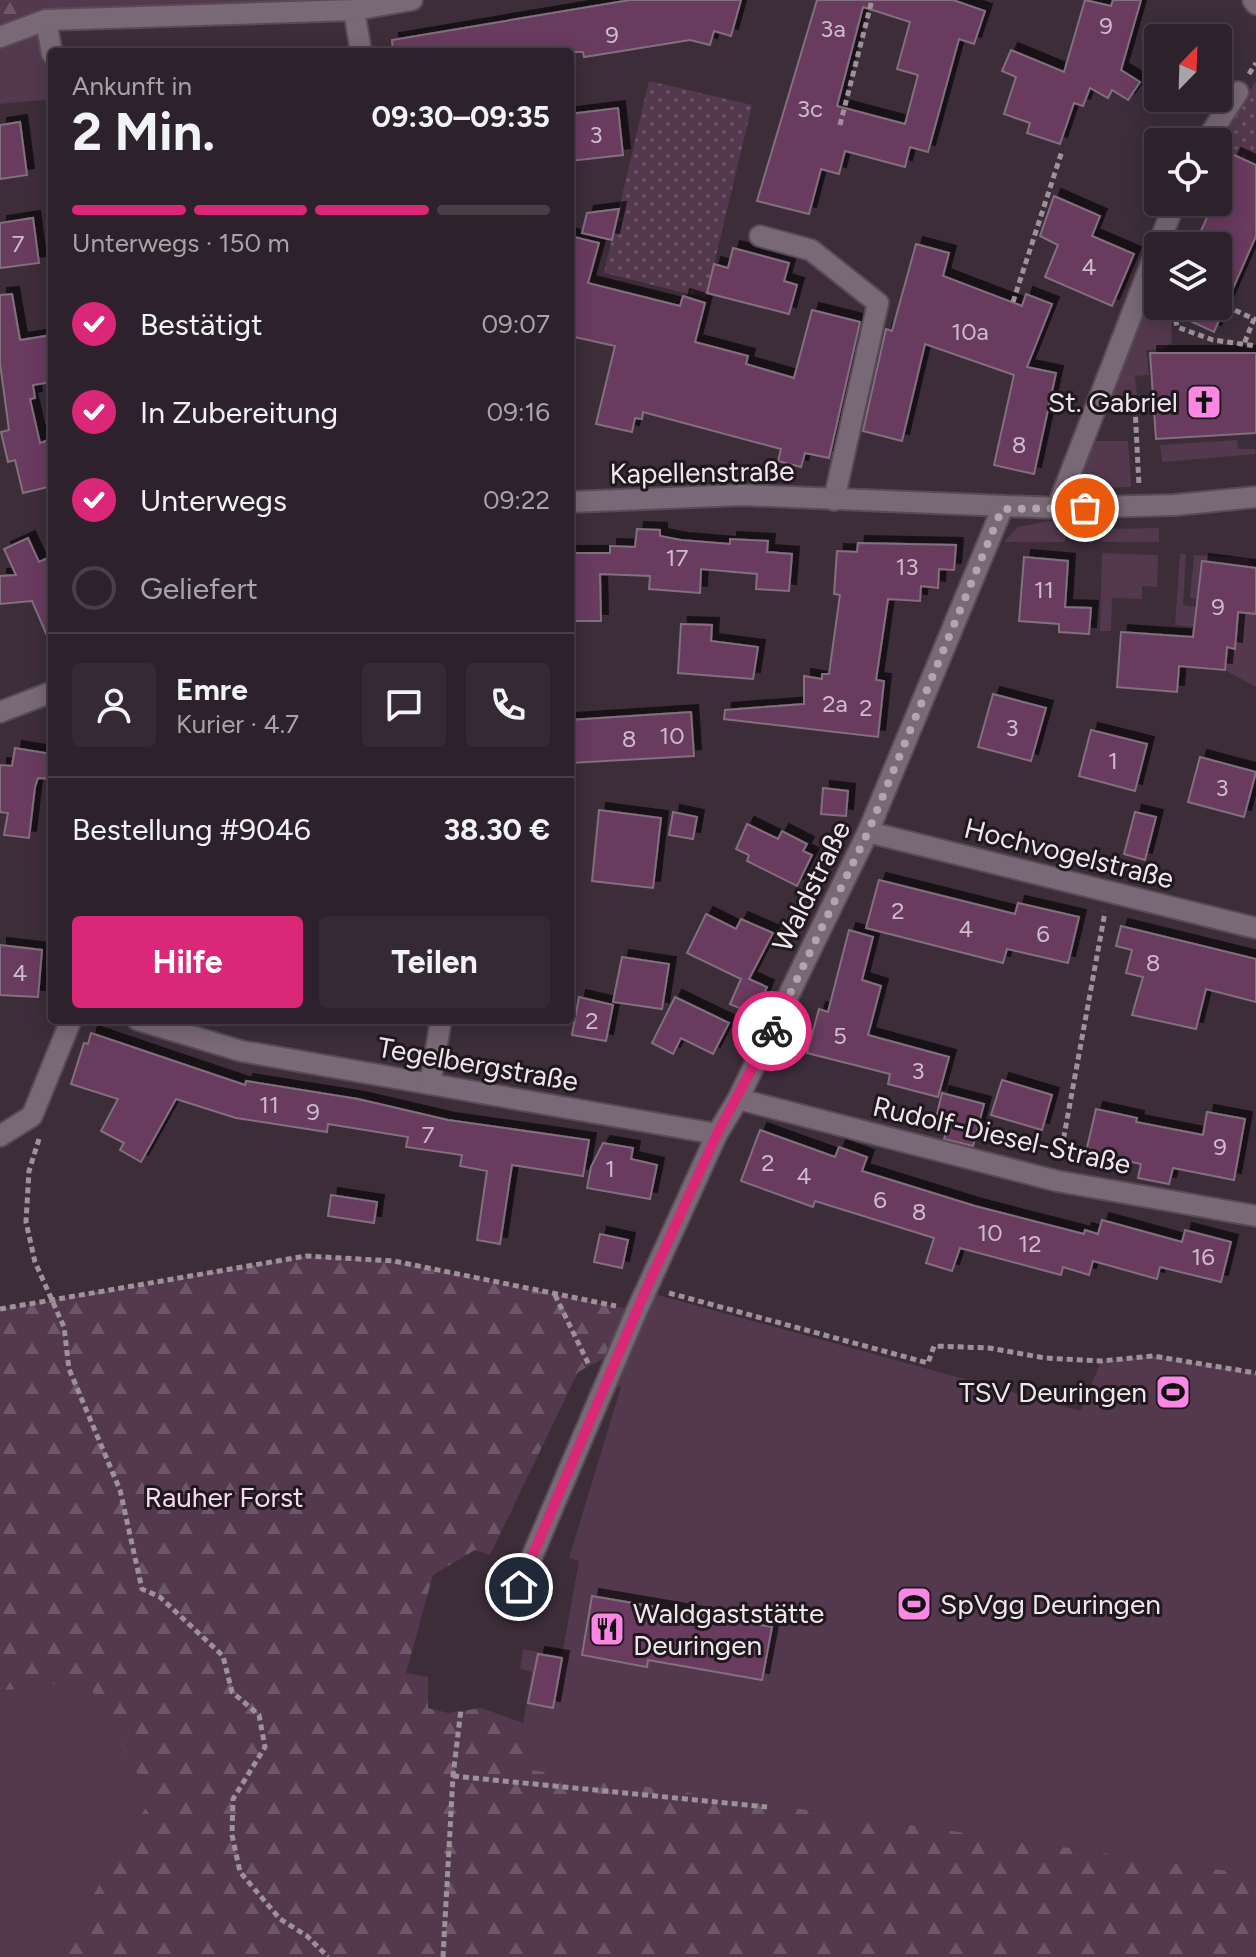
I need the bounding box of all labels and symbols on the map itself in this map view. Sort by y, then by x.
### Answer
house number: 9 [1099,11,1113,40]
house number: 3a [820,14,846,43]
house number: 9 [605,20,619,49]
north arrow [1144,24,1232,112]
house number: 3c [797,94,823,123]
house number: 3 [589,120,603,149]
house number: 7 [12,229,25,258]
house number: 4 [1082,252,1097,281]
house number: 10a [951,317,989,346]
church icon: St. Gabriel [1185,383,1223,421]
place label: St. Gabriel [1048,385,1178,419]
house number: 8 [1012,430,1026,459]
street label: Kapellenstraße [609,453,795,491]
pin [1051,474,1119,542]
house number: 17 [666,543,689,572]
house number: 13 [896,552,918,581]
house number: 11 [1034,575,1054,604]
house number: 9 [1211,592,1225,621]
house number: 2a [822,689,848,718]
house number: 2 [859,693,873,722]
house number: 3 [1005,713,1019,742]
house number: 10 [659,721,685,750]
house number: 8 [622,724,636,753]
house number: 1 [1108,746,1118,775]
house number: 3 [1215,773,1229,802]
street label: Hochvogelstraße [961,811,1177,895]
street label: Waldstraße [765,815,857,957]
house number: 2 [891,896,905,925]
house number: 4 [959,914,974,943]
house number: 6 [1036,919,1050,948]
house number: 8 [1146,948,1160,977]
house number: 4 [13,958,28,987]
courier [732,991,812,1071]
house number: 2 [585,1006,599,1035]
house number: 5 [833,1021,847,1050]
street label: Tegelbergstraße [375,1030,581,1098]
house number: 3 [911,1056,925,1085]
street label: Rudolf-Diesel-Straße [870,1089,1134,1181]
house number: 11 [259,1090,279,1119]
house number: 9 [306,1097,320,1126]
house number: 7 [422,1120,435,1149]
house number: 9 [1213,1132,1227,1161]
house number: 2 [761,1148,775,1177]
house number: 1 [605,1154,615,1183]
house number: 4 [797,1161,812,1190]
house number: 6 [873,1185,887,1214]
house number: 8 [912,1197,926,1226]
house number: 10 [977,1218,1003,1247]
house number: 12 [1018,1229,1042,1258]
house number: 16 [1191,1242,1215,1271]
sports icon: TSV Deuringen [1154,1373,1192,1411]
place label: TSV Deuringen [959,1375,1147,1409]
park label: Rauher Forst [144,1480,304,1514]
pin [485,1553,553,1621]
sports icon: SpVgg Deuringen [895,1585,933,1623]
place label: SpVgg Deuringen [940,1587,1161,1621]
place label: Waldgaststätte Deuringen [633,1596,824,1662]
restaurant icon: Waldgaststätte Deuringen [588,1610,626,1648]

